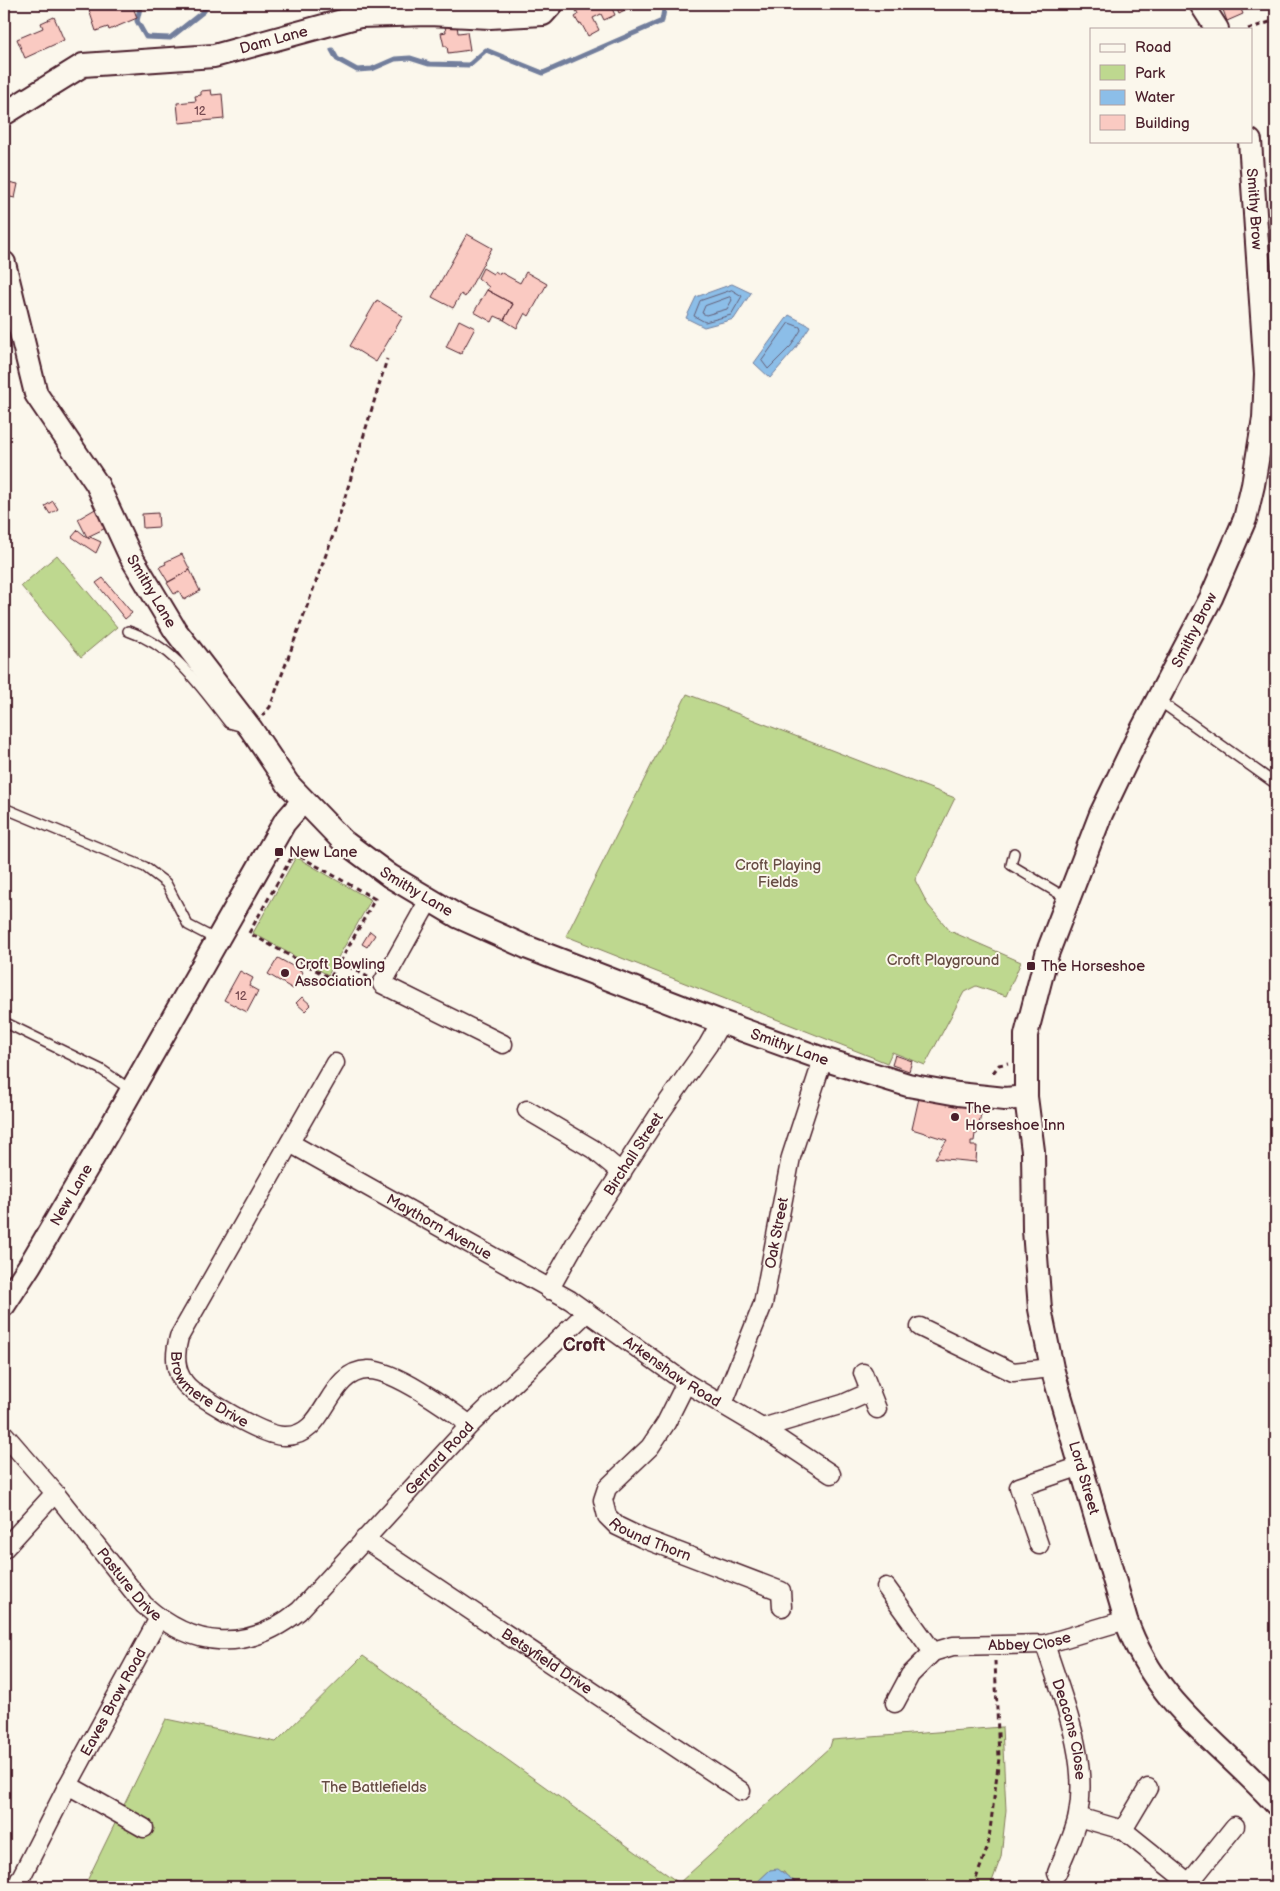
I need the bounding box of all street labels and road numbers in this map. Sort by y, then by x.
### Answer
street label: Dam Lane [238,22,310,59]
street label: Smithy Brow [1242,167,1266,250]
street label: Smithy Lane [122,551,180,631]
street label: Smithy Brow [1167,590,1221,671]
street label: Smithy Lane [376,863,456,921]
street label: Smithy Lane [748,1025,831,1070]
street label: Birchall Street [600,1109,668,1199]
street label: New Lane [46,1161,97,1229]
street label: Maythorn Avenue [383,1190,495,1264]
street label: Oak Street [761,1196,793,1270]
street label: Arkenshaw Road [620,1332,724,1412]
street label: Browmere Drive [166,1351,252,1432]
street label: Gerrard Road [401,1418,478,1499]
street label: Lord Street [1064,1439,1104,1517]
street label: Round Thorn [604,1514,694,1566]
street label: Pasture Drive [92,1544,165,1626]
street label: Betsyfield Drive [498,1624,596,1699]
street label: Abbey Close [988,1628,1073,1655]
street label: Eaves Brow Road [77,1645,151,1760]
street label: Deacons Close [1047,1676,1089,1780]

